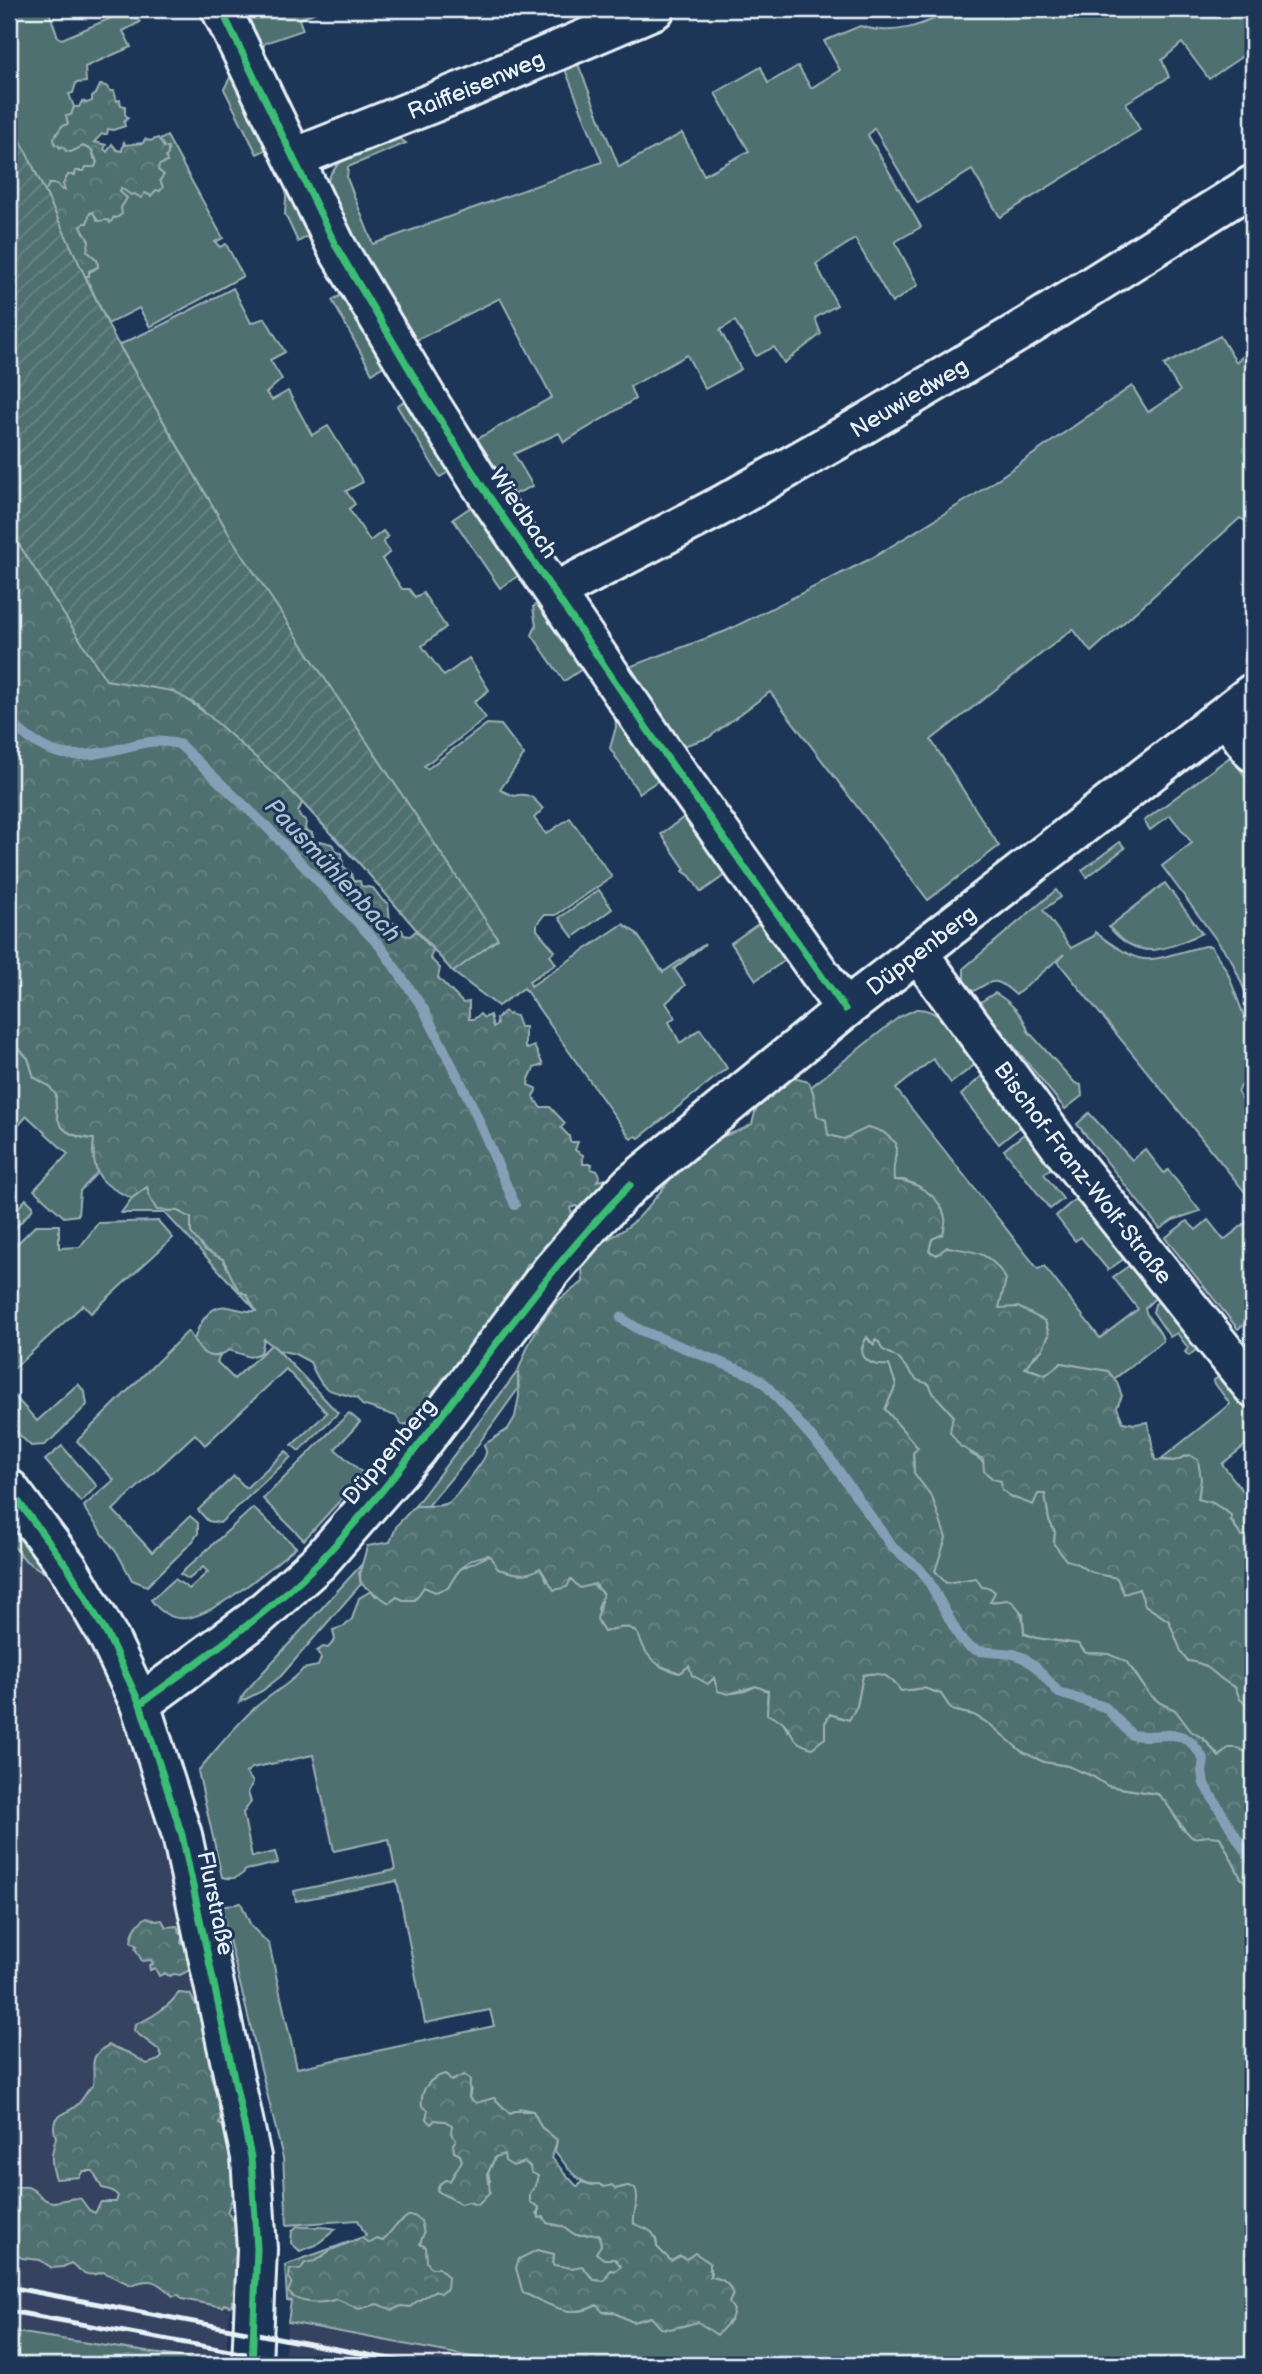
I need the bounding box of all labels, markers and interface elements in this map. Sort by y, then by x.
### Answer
street label: Raiffeisenweg [404,45,549,126]
street label: Neuwiedweg [845,352,974,444]
street label: Wiedbach [483,463,564,564]
water label: Pausmühlenbach [259,792,407,948]
street label: Düppenberg [861,900,982,1002]
street label: Bischof-Franz-Wolf-Straße [988,1056,1178,1290]
street label: Düppenberg [337,1392,443,1511]
street label: Flurstraße [190,1849,240,1958]

